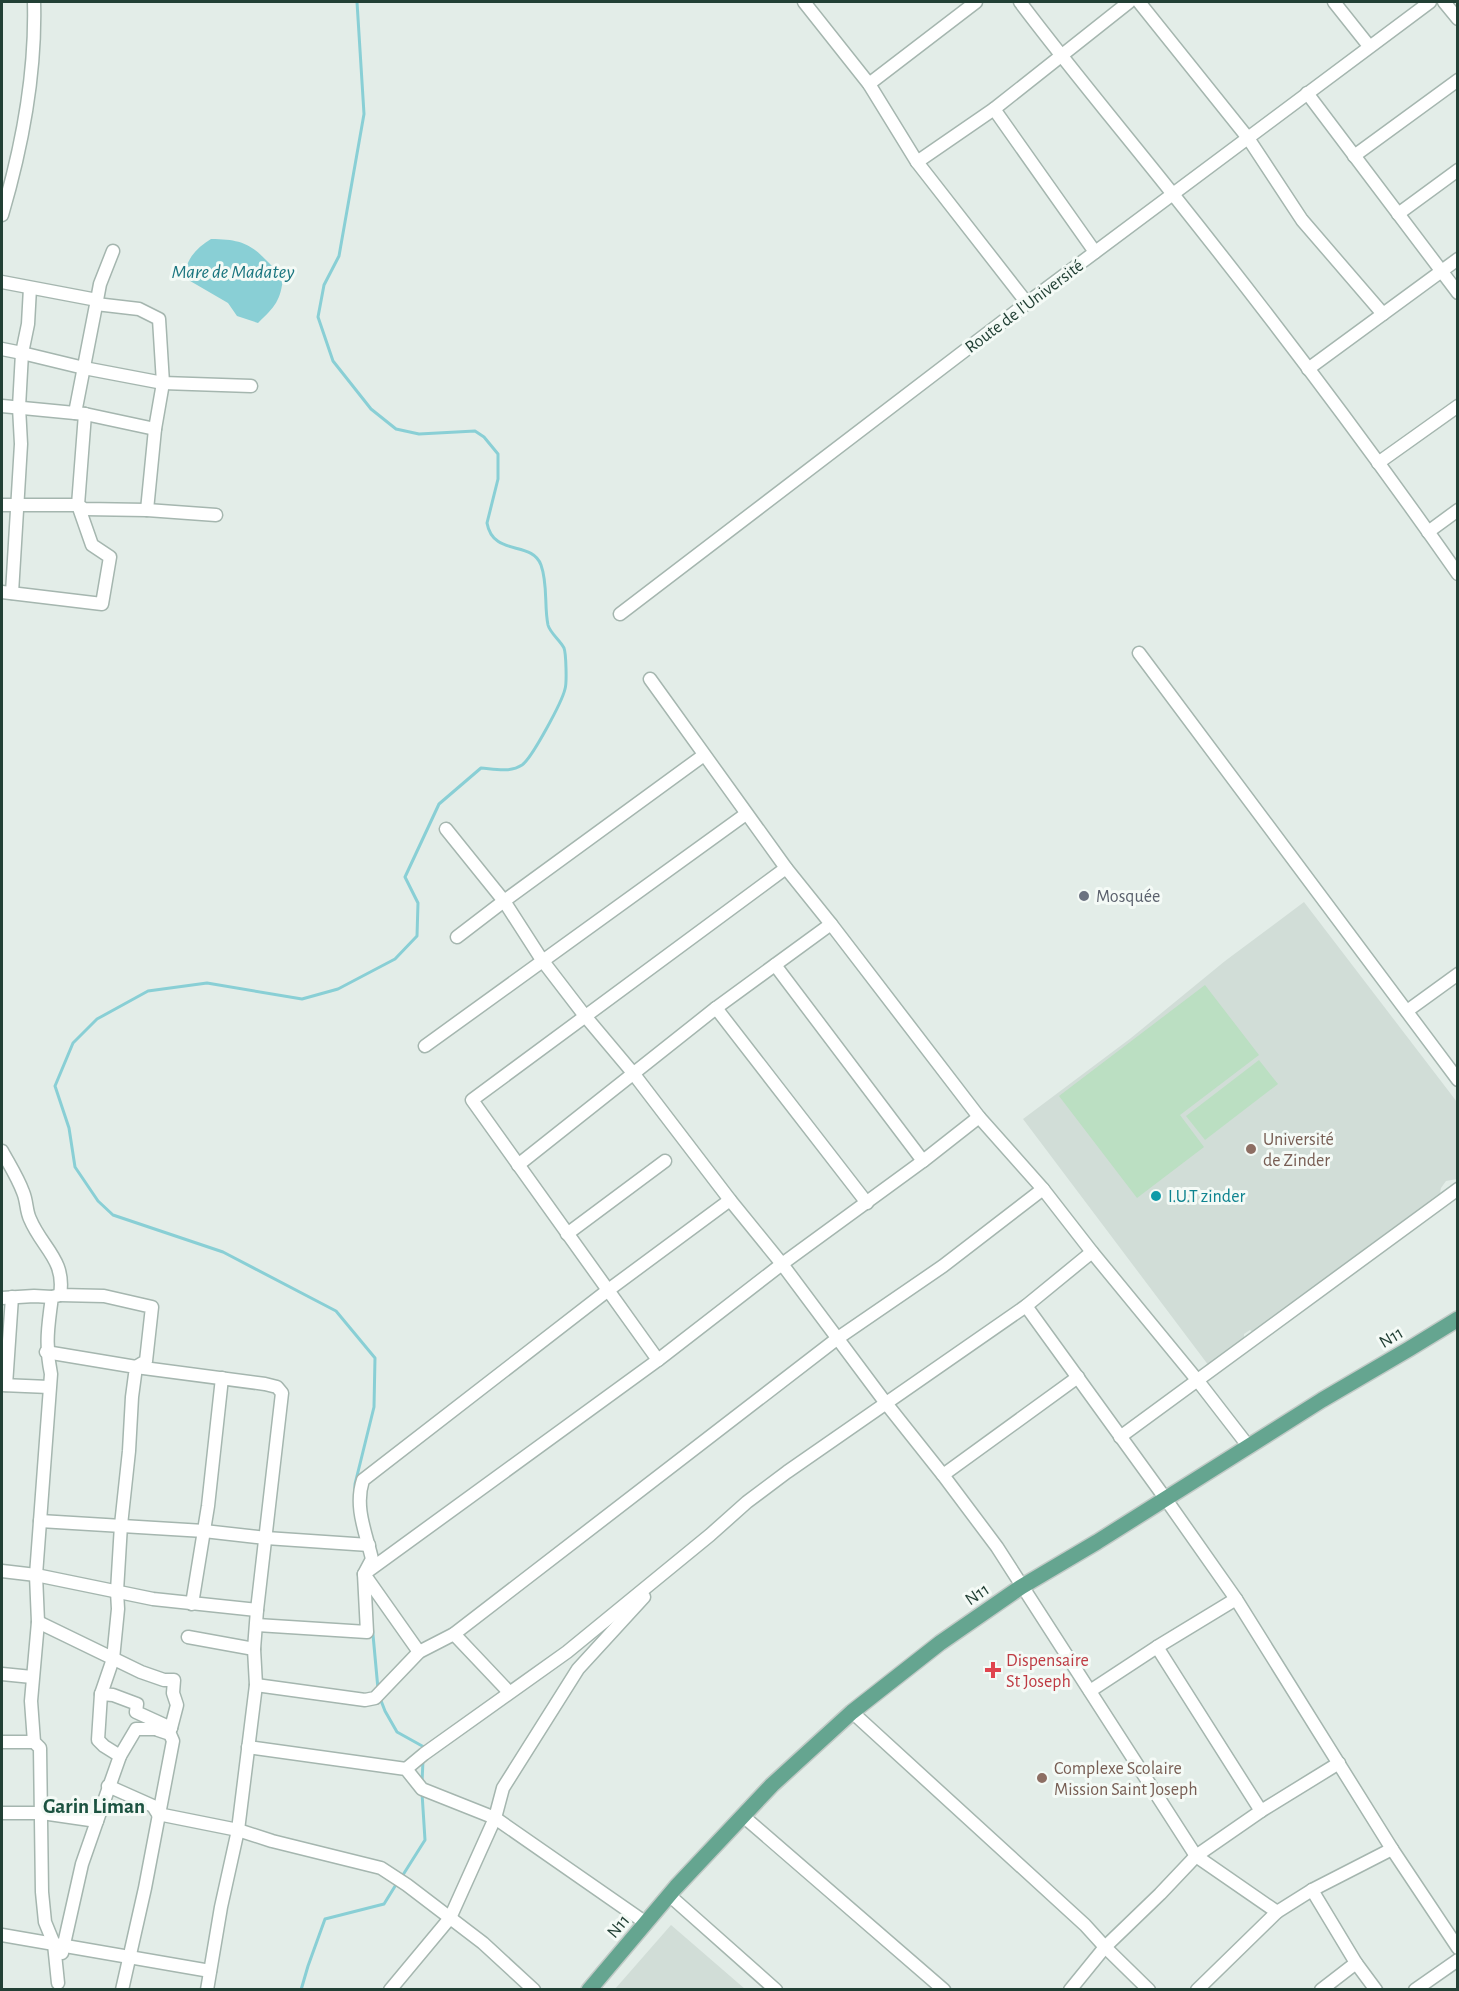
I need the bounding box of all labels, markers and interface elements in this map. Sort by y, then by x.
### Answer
street label: Route de l'Université [962,257,1087,357]
water label: Mare de Madatey [172,262,295,282]
place label: Mosquée [1096,888,1160,906]
marker: Mosquée [1077,889,1091,903]
place label: Université de Zinder [1263,1131,1334,1170]
marker: Université de Zinder [1244,1142,1258,1156]
place label: I.U.T zinder [1168,1188,1245,1206]
marker: I.U.T zinder [1149,1189,1163,1203]
street label: N11 [1376,1324,1407,1352]
street label: N11 [962,1580,993,1609]
place label: Dispensaire St Joseph [1006,1652,1089,1691]
marker: Dispensaire St Joseph [984,1661,1002,1679]
place label: Complexe Scolaire Mission Saint Joseph [1054,1760,1198,1799]
marker: Complexe Scolaire Mission Saint Joseph [1035,1771,1049,1785]
district label: Garin Liman [43,1796,145,1817]
street label: N11 [604,1911,634,1942]

